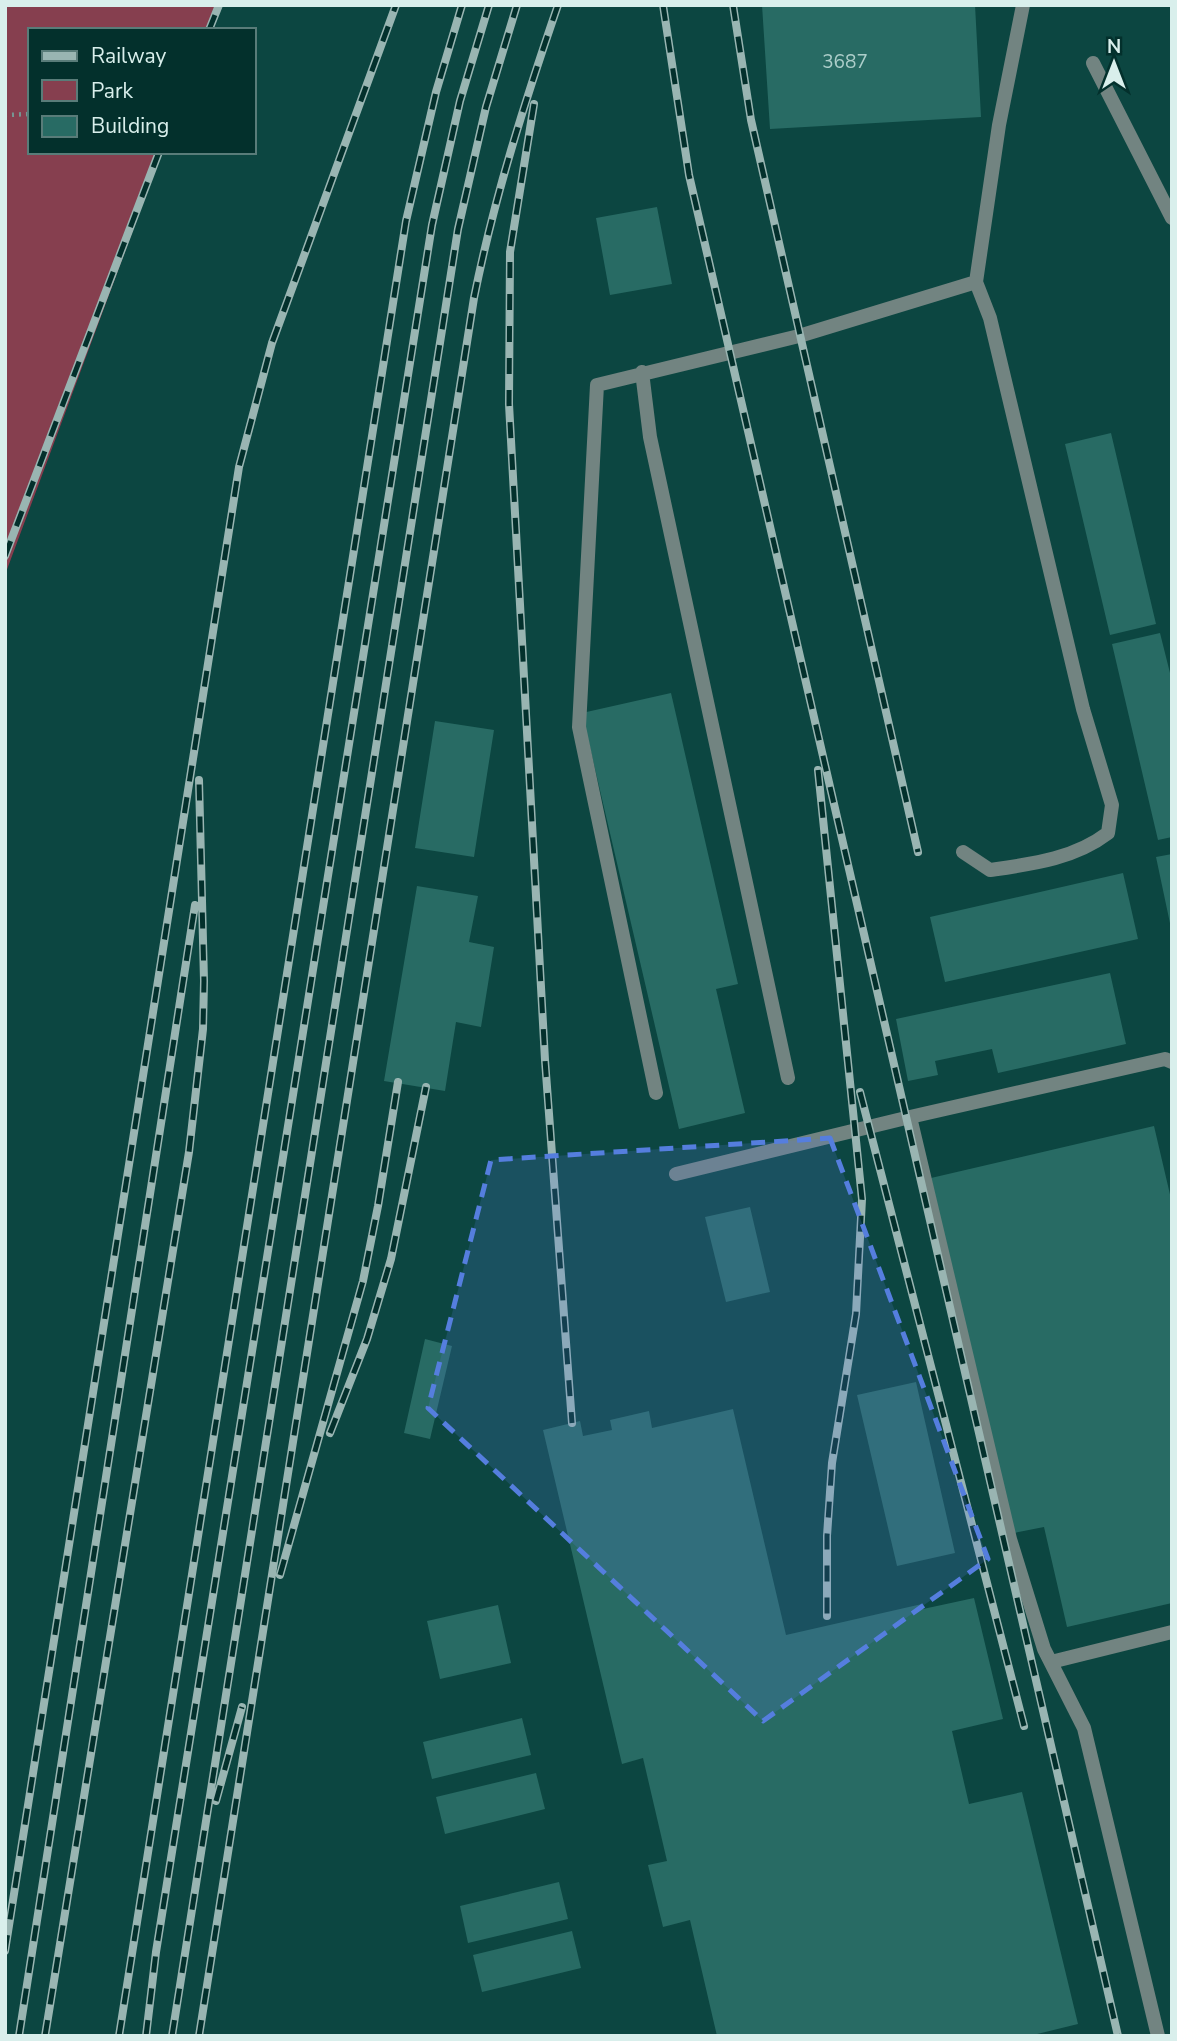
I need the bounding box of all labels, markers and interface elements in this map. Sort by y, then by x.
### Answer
legend [28,28,256,154]
north arrow [1079,28,1149,98]
text: N [1107,34,1121,60]
text: Railway [91,42,166,70]
house number: 3687 [822,49,868,75]
text: Park [91,77,133,105]
text: Building [91,112,169,140]

